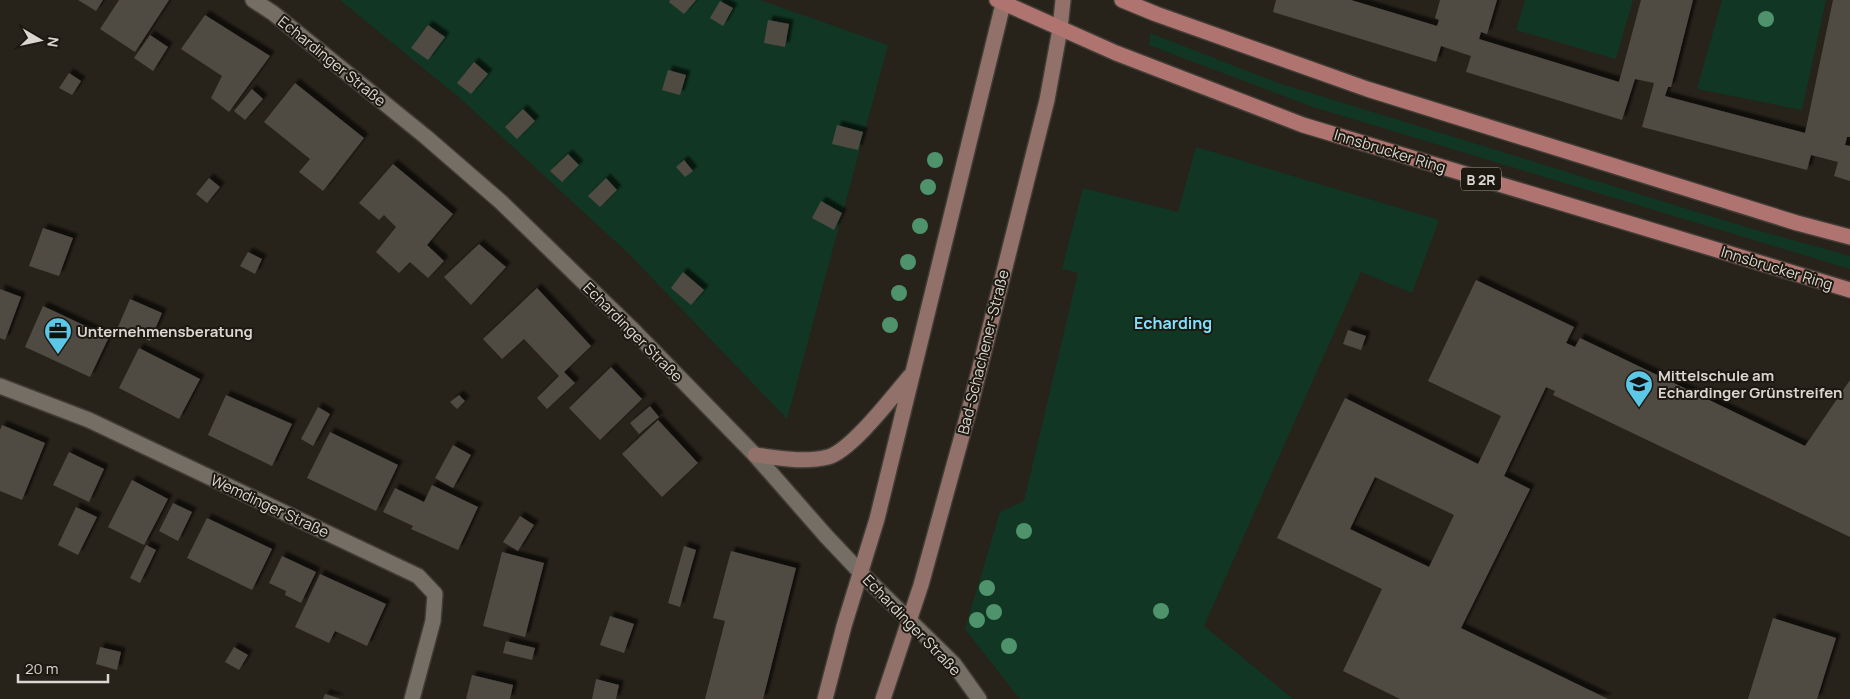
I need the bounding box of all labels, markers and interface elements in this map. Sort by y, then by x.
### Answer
street label: Echardinger Straße [274,11,391,111]
north arrow [15,15,65,65]
text: N [43,36,64,49]
street label: Innsbrucker Ring [1332,124,1448,178]
road number: B 2R [1461,168,1501,190]
street label: Innsbrucker Ring [1719,241,1835,295]
street label: Bad-Schachener-Straße [952,267,1014,437]
street label: Echardinger Straße [578,277,688,387]
district label: Echarding [1134,312,1212,334]
office icon: Unternehmensberatung [43,316,73,355]
place label: Unternehmensberatung [77,321,253,342]
place label: Mittelschule am Echardinger Grünstreifen [1658,365,1842,403]
school or university icon: Mittelschule am Echardinger Grünstreifen [1624,369,1654,408]
street label: Wemdinger Straße [207,469,333,543]
street label: Echardinger Straße [858,570,966,680]
scale bar [18,652,108,684]
text: 20 m [25,658,58,679]

